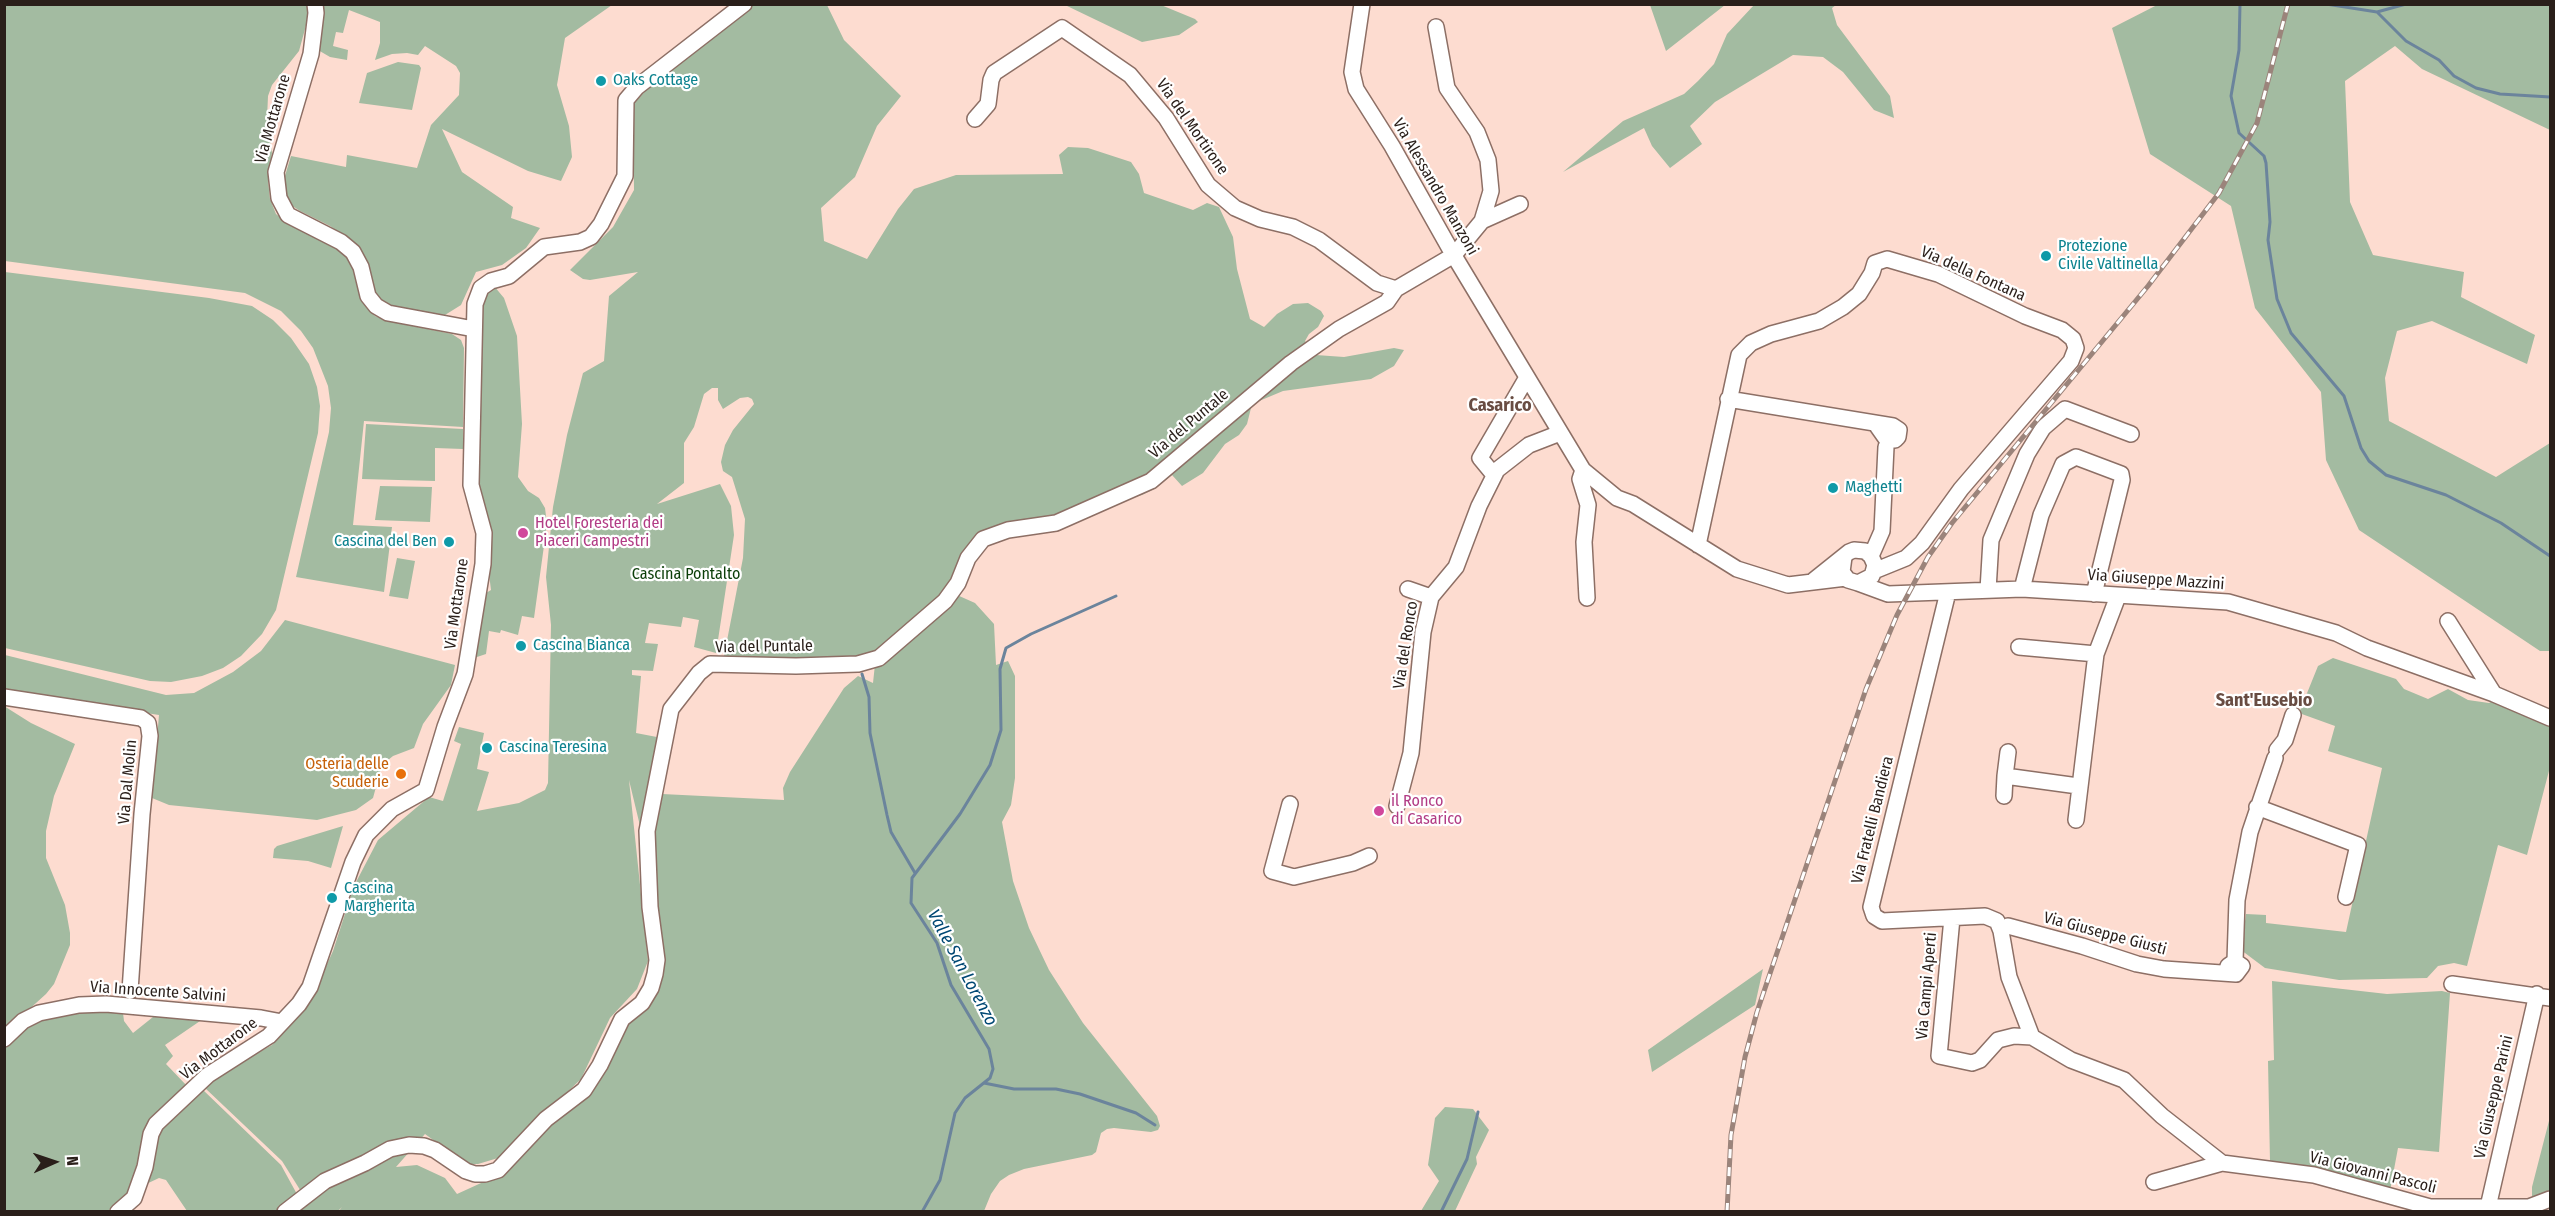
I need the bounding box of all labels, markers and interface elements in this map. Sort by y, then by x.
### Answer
place label: Oaks Cottage [613,71,698,91]
street label: Via Mottarone [251,72,295,166]
marker: Oaks Cottage [594,74,608,88]
street label: Via del Mortirone [1152,75,1232,179]
street label: Via Alessandro Manzoni [1388,115,1482,259]
place label: Protezione Civile Valtinella [2058,237,2158,275]
street label: Via della Fontana [1918,242,2028,306]
marker: Protezione Civile Valtinella [2039,249,2053,263]
street label: Via del Puntale [1145,385,1233,463]
district label: Casarico [1468,395,1532,417]
place label: Maghetti [1845,478,1902,498]
marker: Maghetti [1826,481,1840,495]
place label: Hotel Foresteria dei Piaceri Campestri [535,514,663,552]
marker: Hotel Foresteria dei Piaceri Campestri [516,526,530,540]
place label: Cascina del Ben [334,532,437,552]
marker: Cascina del Ben [442,535,456,549]
street label: Via Mottarone [441,557,473,651]
park label: Cascina Pontalto [632,565,740,585]
street label: Via Giuseppe Mazzini [2087,566,2225,594]
street label: Via del Ronco [1390,600,1422,690]
place label: Cascina Bianca [533,636,630,656]
street label: Via del Puntale [715,637,813,657]
marker: Cascina Bianca [514,639,528,653]
district label: Sant'Eusebio [2216,690,2312,712]
place label: Cascina Teresina [499,738,607,758]
street label: Via Dal Molin [115,739,141,825]
marker: Cascina Teresina [480,741,494,755]
street label: Via Fratelli Bandiera [1848,754,1898,886]
place label: Osteria delle Scuderie [305,755,389,793]
marker: Osteria delle Scuderie [394,767,408,781]
place label: il Ronco di Casarico [1391,792,1462,830]
marker: il Ronco di Casarico [1372,804,1386,818]
place label: Cascina Margherita [344,879,415,917]
marker: Cascina Margherita [325,891,339,905]
water label: Valle San Lorenzo [922,906,1002,1030]
street label: Via Giuseppe Giusti [2041,908,2169,960]
street label: Via Campi Aperti [1913,931,1941,1041]
street label: Via Innocente Salvini [89,978,227,1006]
street label: Via Mottarone [177,1014,261,1084]
street label: Via Giuseppe Parini [2470,1033,2518,1161]
north arrow [24,1132,84,1192]
street label: Via Giovanni Pascoli [2308,1148,2438,1198]
text: N [63,1156,82,1166]

